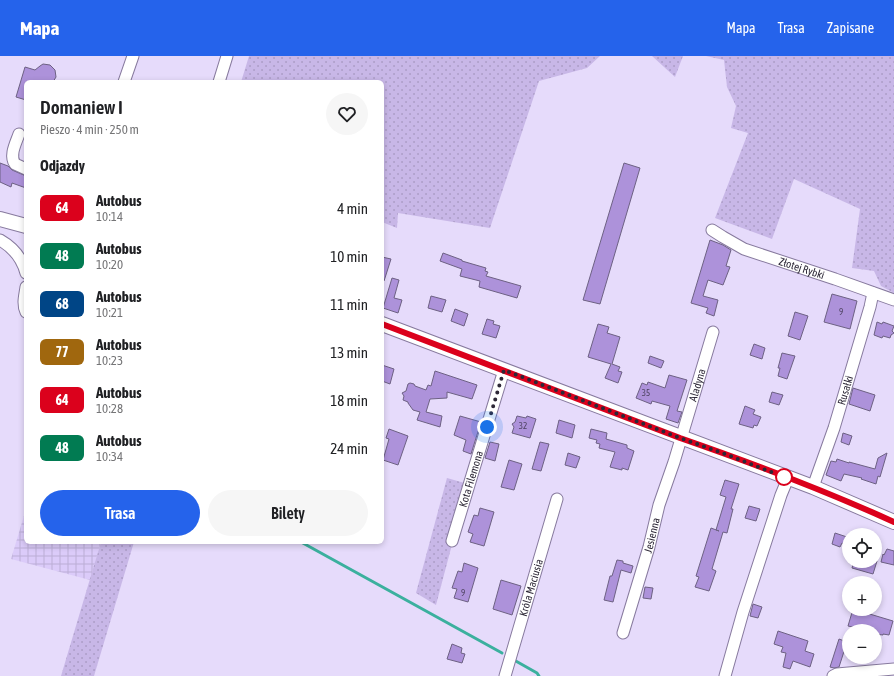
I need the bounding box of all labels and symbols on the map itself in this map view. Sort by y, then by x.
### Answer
street label: Złotej Rybki [777,255,826,281]
house number: 9 [839,307,843,317]
street label: Aladyna [687,367,708,403]
street label: Rusałki [835,374,855,406]
house number: 35 [642,388,650,398]
your location [477,417,497,437]
house number: 32 [519,421,527,431]
street label: Kota Filemona [457,449,485,509]
unlabelled marker [775,468,793,486]
street label: Jesienna [642,516,662,554]
street label: Króla Maciusia [517,558,545,618]
house number: 9 [461,588,465,598]

